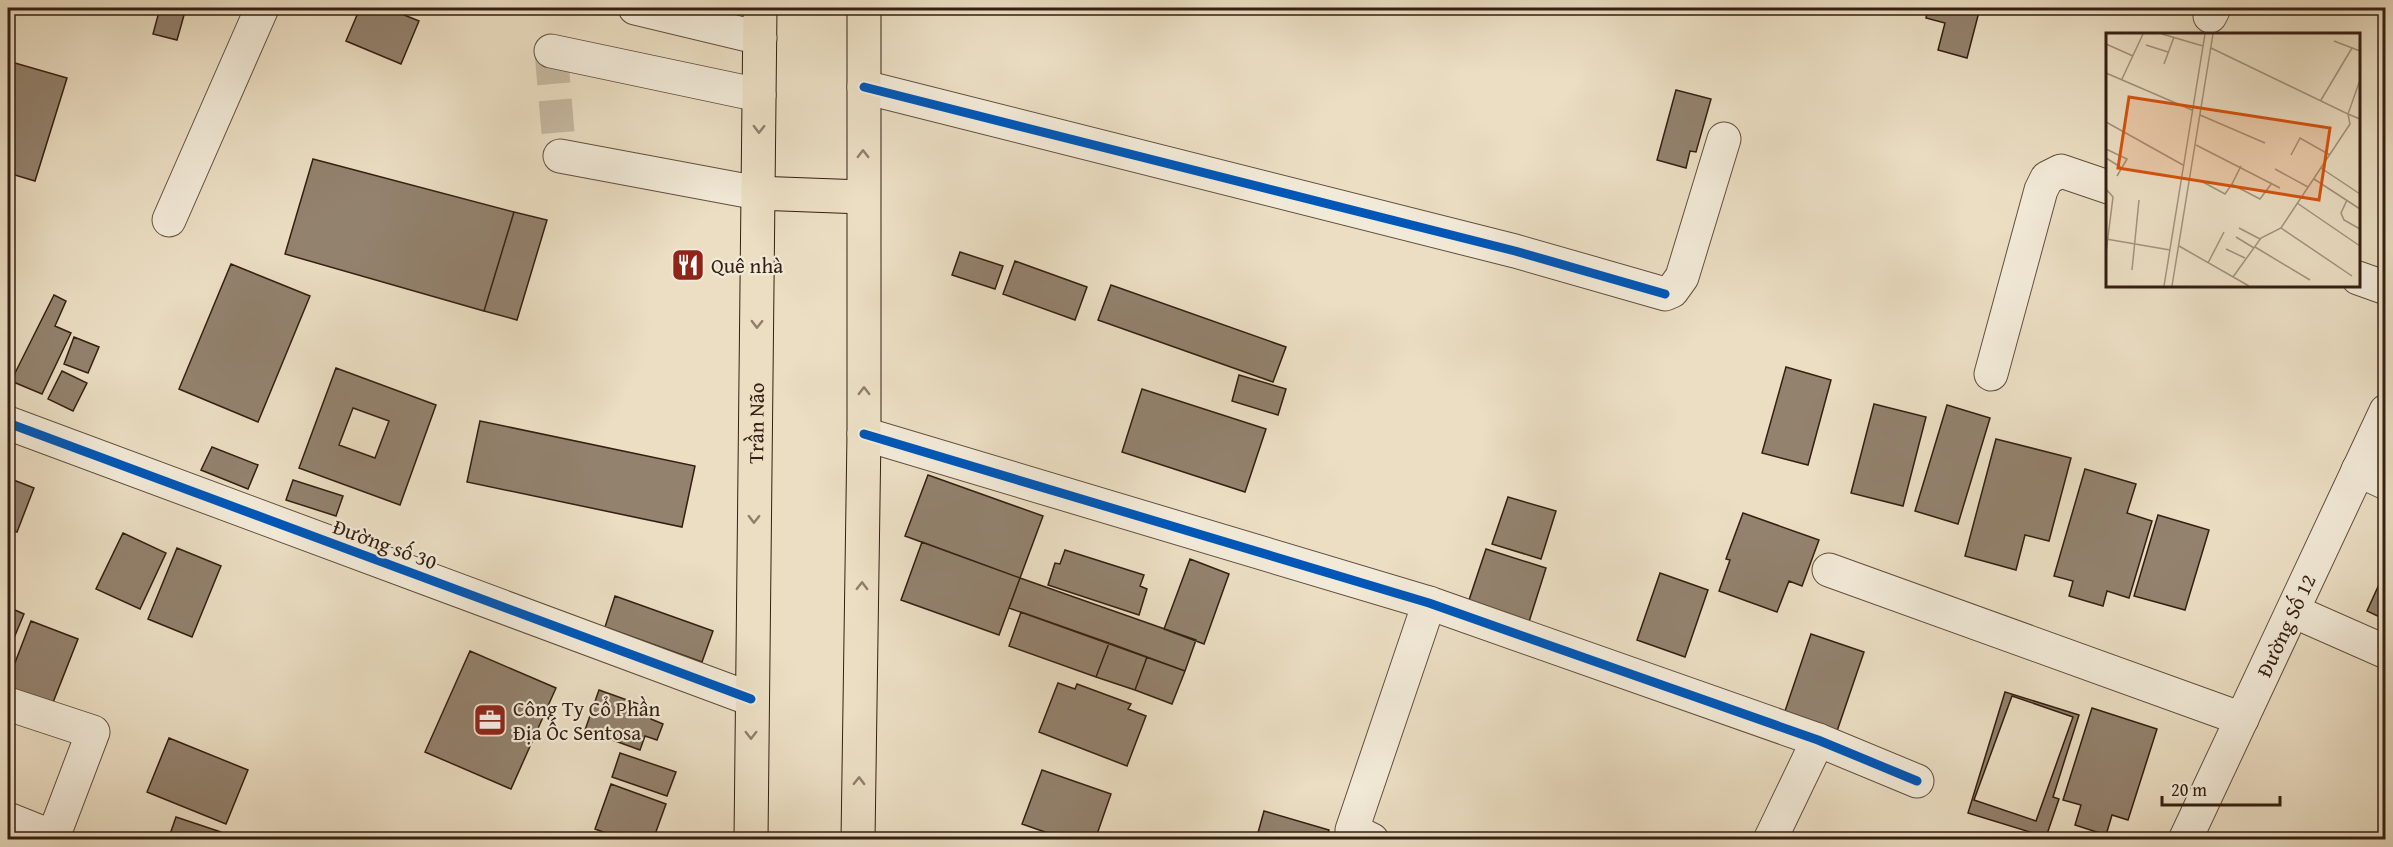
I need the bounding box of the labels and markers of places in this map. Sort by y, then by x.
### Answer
restaurant icon: Quê nhà [670,247,706,283]
place label: Quê nhà [711,250,783,281]
place label: Công Ty Cổ Phần Địa Ốc Sentosa [513,693,661,748]
office icon: Công Ty Cổ Phần Địa Ốc Sentosa [472,702,508,738]

